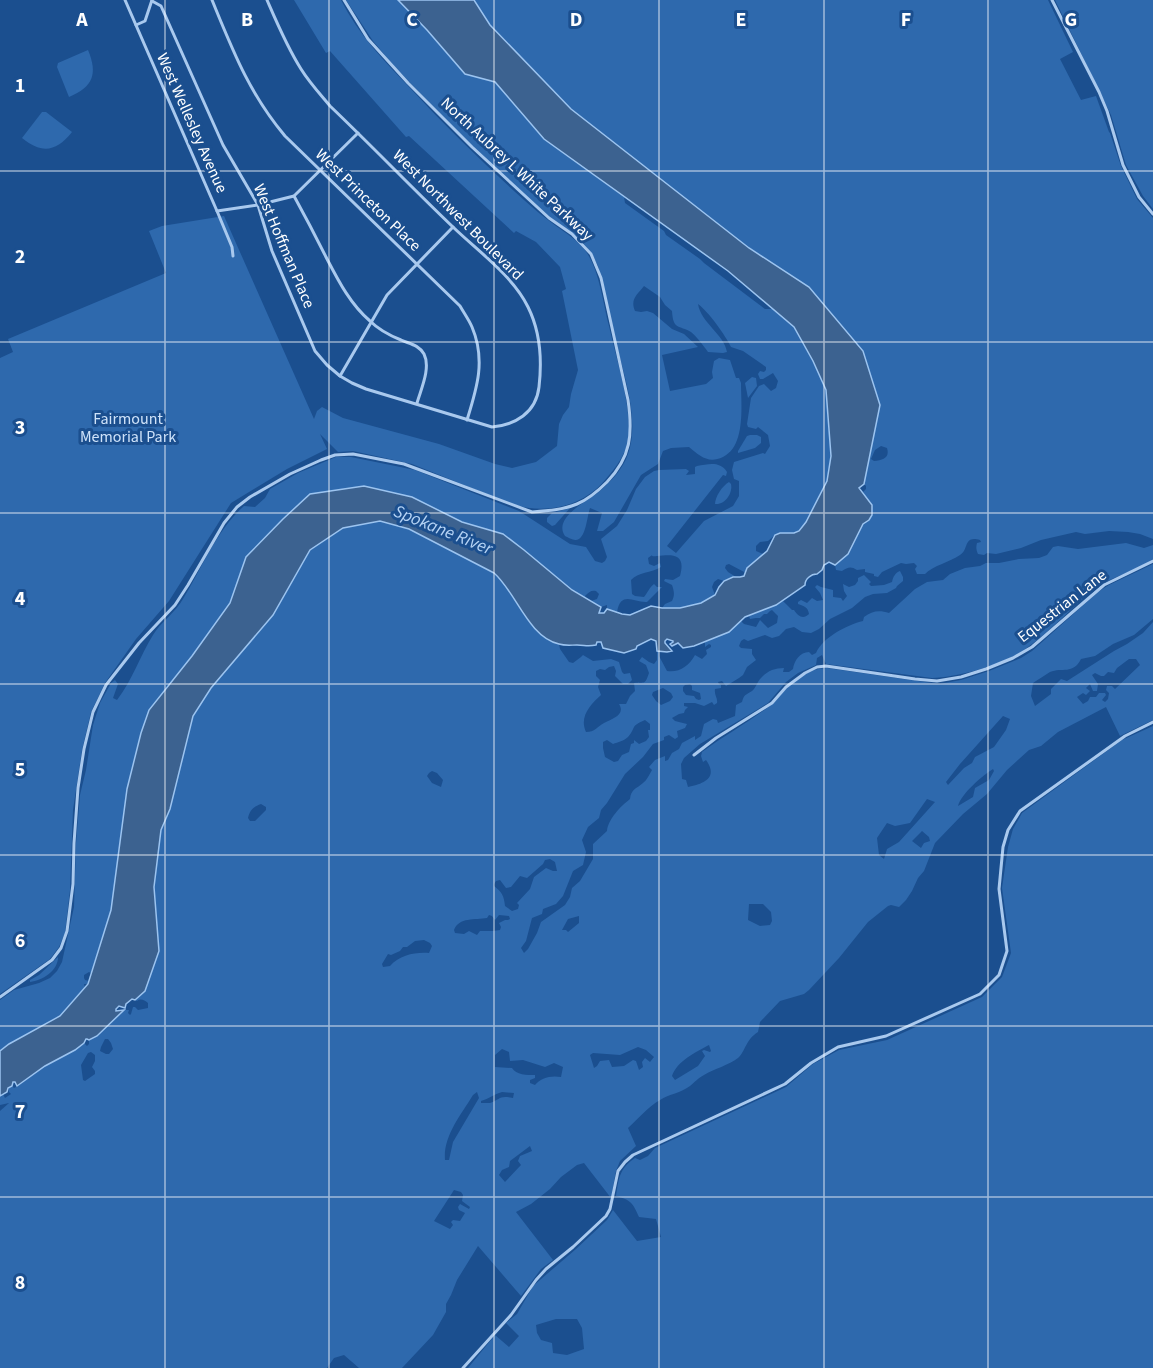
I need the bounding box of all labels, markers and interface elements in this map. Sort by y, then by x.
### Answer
text: A [75,6,88,34]
text: B [241,6,253,34]
text: C [406,6,418,34]
text: D [570,6,582,34]
text: E [736,6,746,34]
text: F [901,6,911,34]
text: G [1065,6,1077,34]
street label: West Wellesley Avenue [151,50,233,196]
text: 1 [15,72,25,100]
street label: North Aubrey L White Parkway [436,92,599,246]
street label: West Princeton Place [310,144,426,256]
street label: West Northwest Boulevard [388,145,528,285]
street label: West Hoffman Place [248,180,320,312]
text: 2 [15,243,25,271]
park label: Fairmount Memorial Park [80,408,176,448]
text: 3 [15,414,25,442]
water label: Spokane River [390,499,497,562]
street label: Equestrian Lane [1013,564,1111,648]
text: 4 [15,585,26,613]
text: 5 [15,756,25,784]
text: 6 [15,927,25,955]
text: 7 [15,1098,25,1126]
text: 8 [15,1269,25,1297]

